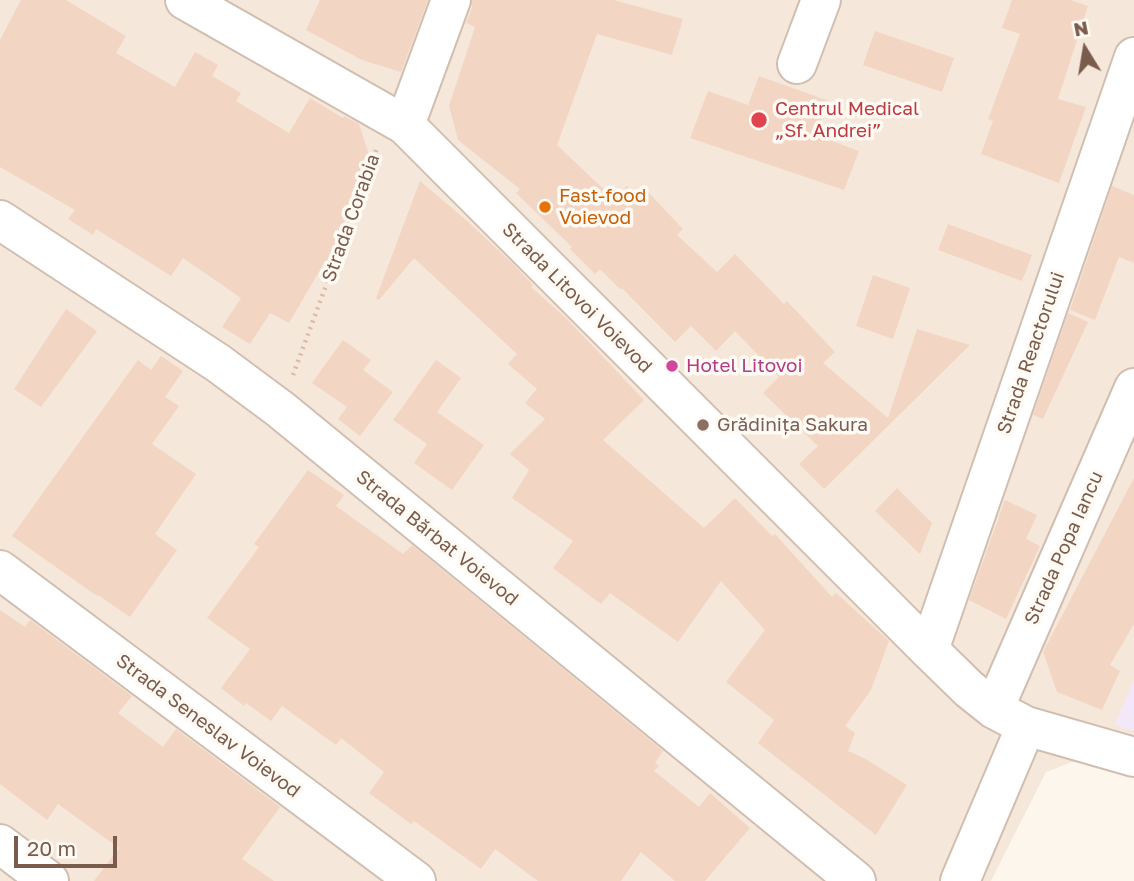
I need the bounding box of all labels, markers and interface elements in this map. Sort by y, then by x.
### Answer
north arrow [1050,14,1120,84]
text: N [1072,15,1090,41]
place label: Centrul Medical „Sf. Andrei” [775,98,919,142]
marker: Centrul Medical „Sf. Andrei” [749,110,769,130]
street label: Strada Corabia [317,151,385,285]
place label: Fast-food Voievod [559,185,646,229]
marker: Fast-food Voievod [537,199,553,215]
street label: Strada Litovoi Voievod [497,218,657,378]
street label: Strada Reactorului [993,269,1069,437]
place label: Hotel Litovoi [686,355,803,377]
marker: Hotel Litovoi [664,358,680,374]
place label: Grădinița Sakura [717,414,868,436]
marker: Grădinița Sakura [695,417,711,433]
street label: Strada Bărbat Voievod [351,466,523,610]
street label: Strada Popa Iancu [1020,468,1108,628]
street label: Strada Seneslav Voievod [112,649,304,803]
scale bar [18,822,121,866]
text: 20 m [27,835,76,861]

